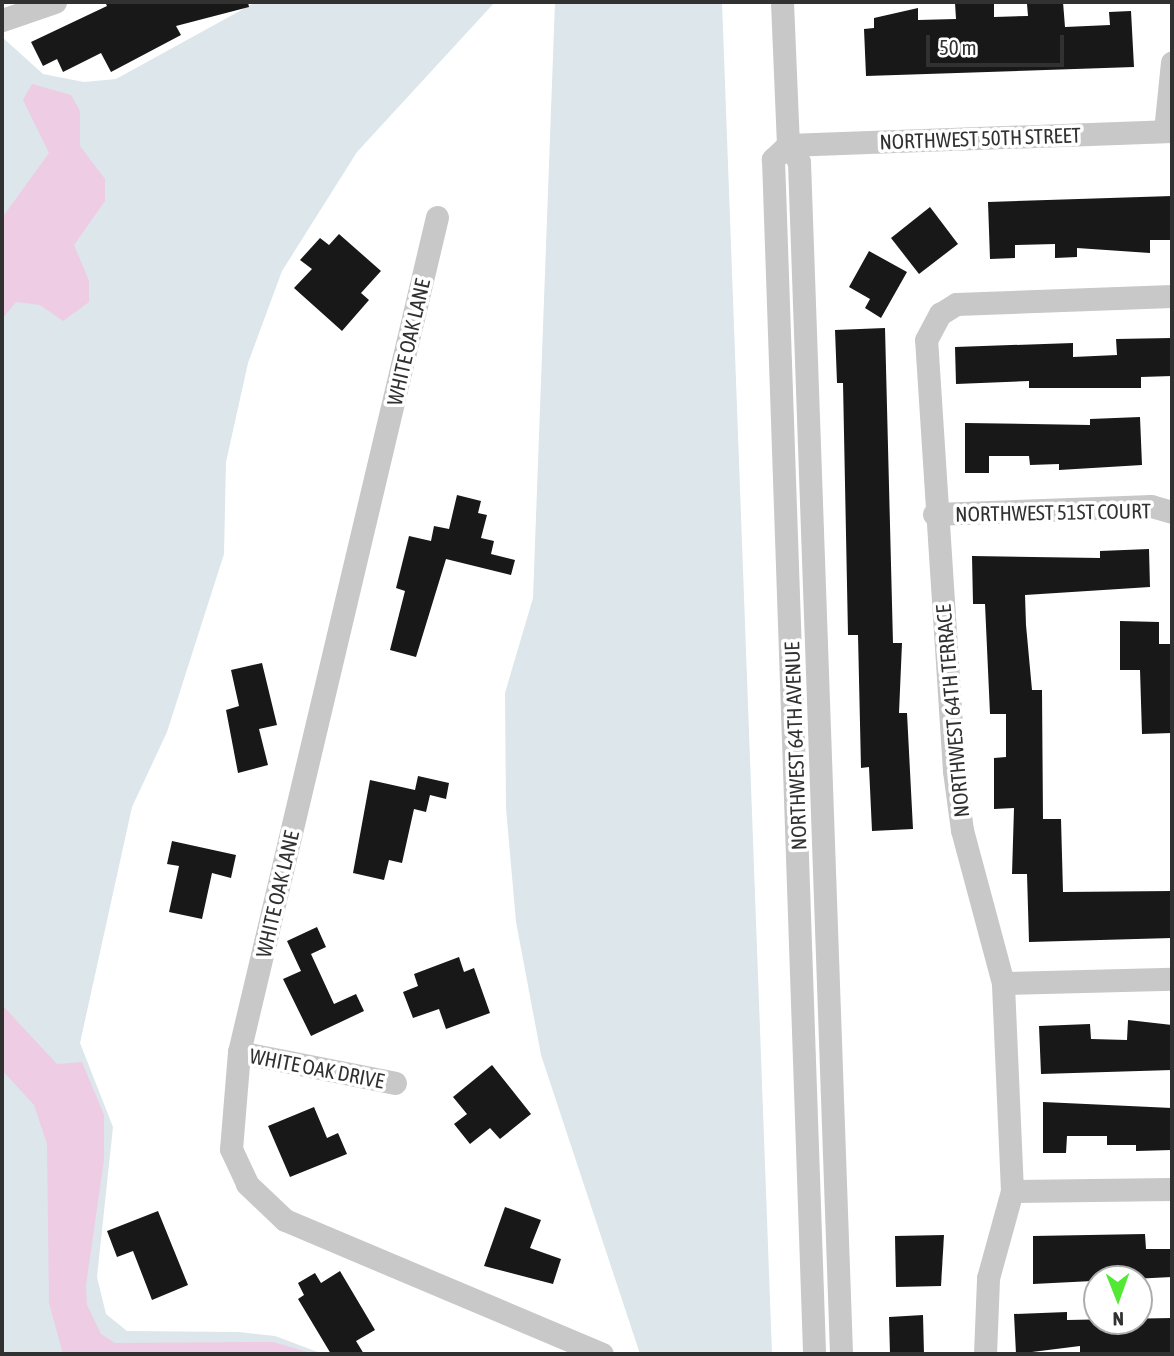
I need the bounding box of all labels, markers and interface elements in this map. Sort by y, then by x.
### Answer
scale bar [929,21,1067,65]
text: 50 m [939,35,977,59]
street label: NORTHWEST 50TH STREET [879,122,1081,154]
street label: WHITE OAK LANE [381,276,435,408]
street label: NORTHWEST 51ST COURT [955,498,1151,526]
street label: NORTHWEST 64TH TERRACE [930,604,974,818]
street label: NORTHWEST 64TH AVENUE [779,641,811,851]
street label: WHITE OAK LANE [250,828,304,960]
street label: WHITE OAK DRIVE [248,1043,386,1093]
north arrow [1083,1265,1153,1335]
text: N [1113,1308,1124,1330]

